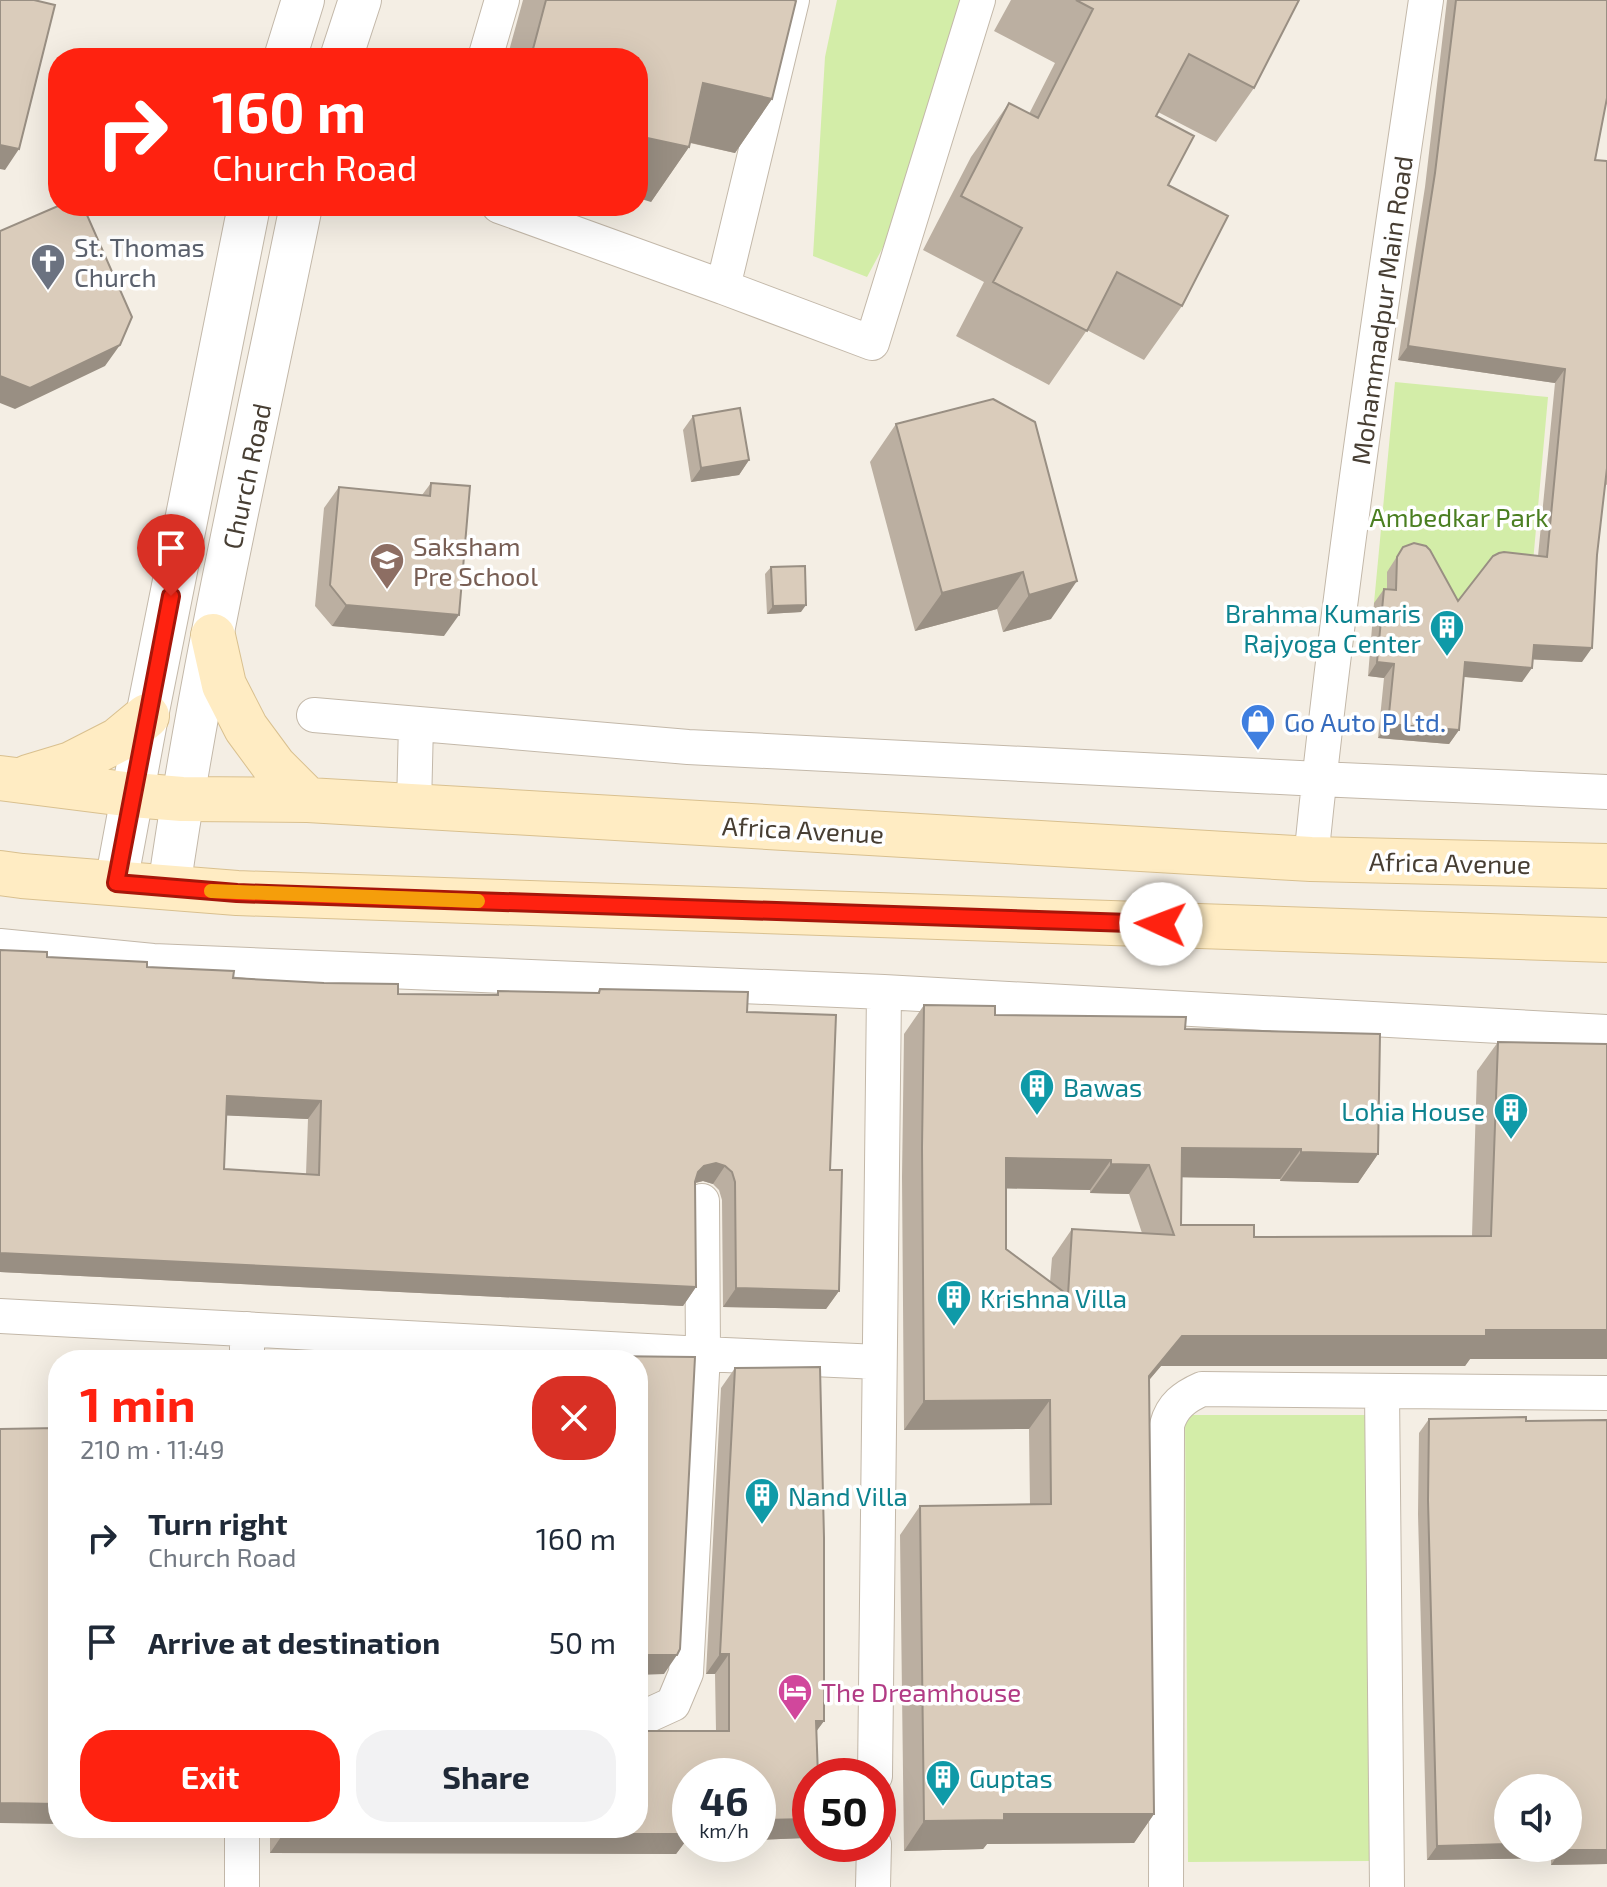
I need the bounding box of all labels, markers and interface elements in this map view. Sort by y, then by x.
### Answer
text: 160 m [212,77,366,144]
icon: right [80,80,184,184]
text: Church Road [212,145,417,188]
street label: Mohammadpur Main Road [1344,154,1418,466]
place label: St. Thomas Church [74,231,205,292]
church icon: St. Thomas Church [29,242,67,292]
street label: Church Road [215,400,277,552]
park label: Ambedkar Park [1370,501,1548,532]
pin [137,514,205,596]
icon: arrive [149,526,193,570]
place label: Saksham Pre School [413,530,538,591]
school or university icon: Saksham Pre School [368,541,406,591]
place label: Brahma Kumaris Rajyoga Center [1225,597,1421,658]
building icon: Brahma Kumaris Rajyoga Center [1428,608,1466,658]
shop icon: Go Auto P Ltd. [1239,702,1277,752]
place label: Go Auto P Ltd. [1284,706,1446,737]
street label: Africa Avenue [721,809,885,849]
street label: Africa Avenue [1369,845,1531,879]
position arrow [1119,882,1203,966]
building icon: Bawas [1018,1067,1056,1117]
place label: Bawas [1063,1071,1142,1102]
building icon: Lohia House [1492,1091,1530,1141]
place label: Lohia House [1341,1095,1485,1126]
building icon: Krishna Villa [935,1278,973,1328]
place label: Krishna Villa [980,1282,1127,1313]
text: 1 min [80,1374,196,1432]
button: close [532,1376,616,1460]
text: 210 m · 11:49 [80,1433,225,1464]
building icon: Nand Villa [743,1476,781,1526]
place label: Nand Villa [788,1480,908,1511]
text: Turn right [148,1505,288,1541]
icon: right [80,1516,124,1560]
text: 160 m [536,1520,616,1556]
text: Church Road [148,1541,296,1572]
icon: arrive [80,1620,124,1664]
text: Arrive at destination [148,1624,440,1660]
text: 50 m [549,1624,616,1660]
hotel icon: The Dreamhouse [776,1672,814,1722]
place label: The Dreamhouse [821,1676,1021,1707]
button: Exit [80,1730,340,1822]
button: Share [356,1730,616,1822]
speed limit sign: 50 [792,1758,896,1862]
building icon: Guptas [924,1758,962,1808]
place label: Guptas [969,1762,1053,1793]
map controls [1494,1774,1582,1862]
button: sound [1494,1774,1582,1862]
text: 46 [699,1776,749,1824]
text: km/h [699,1818,749,1842]

